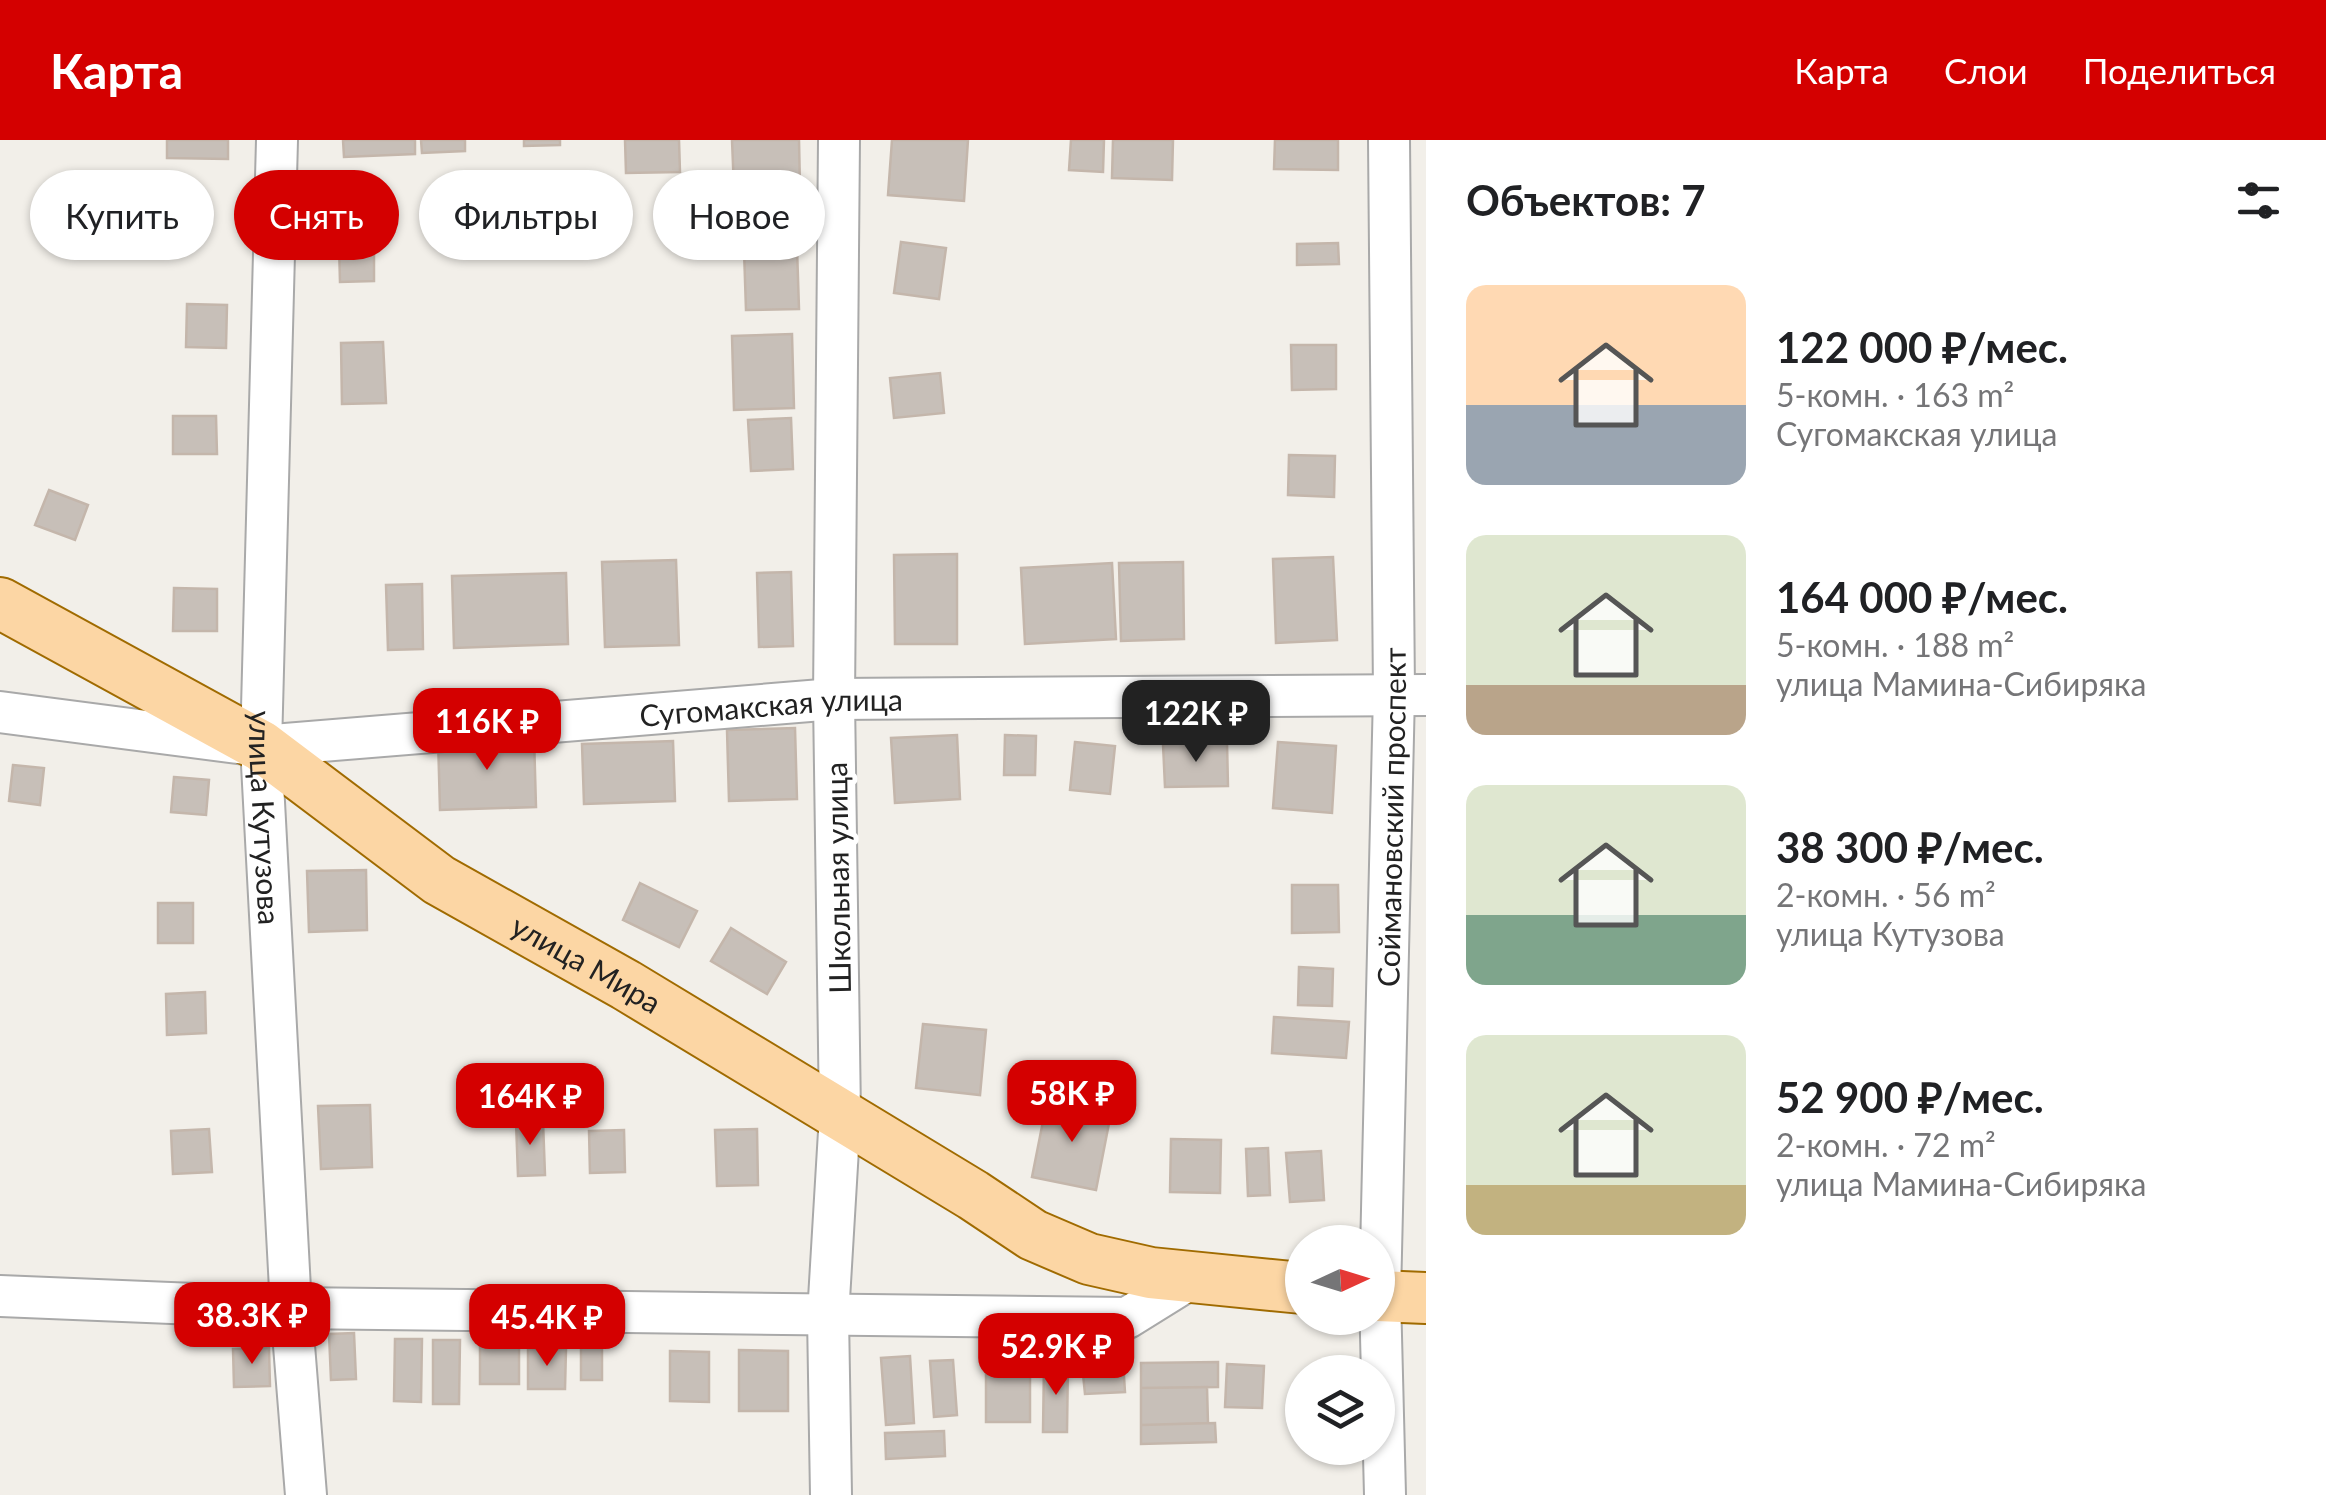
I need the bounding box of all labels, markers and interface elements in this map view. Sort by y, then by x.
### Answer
text: Карта [50,42,183,99]
text: Карта [1794,49,1889,91]
text: Слои [1944,49,2028,91]
text: Поделиться [2083,49,2276,91]
chip: Купить [30,170,214,260]
chip: Снять [234,170,399,260]
chip: Фильтры [419,170,633,260]
chip: Новое [653,170,825,260]
icon: filters [2231,173,2286,228]
text: Объектов: 7 [1466,175,1706,225]
text: 122 000 ₽/мес. [1776,322,2068,372]
icon: home [1546,325,1666,445]
text: 5-комн. · 163 m² [1776,375,2014,414]
text: Сугомакская улица [1776,414,2057,453]
text: 164 000 ₽/мес. [1776,572,2068,622]
icon: home [1546,575,1666,695]
text: 5-комн. · 188 m² [1776,625,2014,664]
street label: Соймановский проспект [1369,647,1412,987]
text: улица Мамина-Сибиряка [1776,664,2146,703]
pin: 122K ₽ [1115,680,1277,765]
street label: Сугомакская улица [638,681,903,733]
pin: 116K ₽ [406,688,568,773]
text: 122K ₽ [1144,693,1248,732]
text: 116K ₽ [435,701,539,740]
street label: улица Кутузова [243,710,289,926]
street label: Школьная улица [817,762,857,994]
text: 38 300 ₽/мес. [1776,822,2044,872]
icon: home [1546,825,1666,945]
text: 2-комн. · 56 m² [1776,875,1996,914]
street label: улица Мира [506,907,668,1020]
text: улица Кутузова [1776,914,2005,953]
pin: 58K ₽ [1002,1060,1142,1145]
pin: 164K ₽ [449,1063,611,1148]
text: 52 900 ₽/мес. [1776,1072,2044,1122]
text: 58K ₽ [1029,1073,1115,1112]
icon: home [1546,1075,1666,1195]
text: 164K ₽ [478,1076,582,1115]
text: 2-комн. · 72 m² [1776,1125,1996,1164]
text: улица Мамина-Сибиряка [1776,1164,2146,1203]
north arrow [1285,1225,1395,1335]
map controls [1285,1225,1395,1465]
pin: 38.3K ₽ [160,1282,344,1367]
pin: 45.4K ₽ [455,1284,639,1369]
text: 38.3K ₽ [196,1295,308,1334]
text: 45.4K ₽ [491,1297,603,1336]
pin: 52.9K ₽ [964,1313,1148,1398]
text: 52.9K ₽ [1000,1326,1112,1365]
button: layers [1285,1355,1395,1465]

